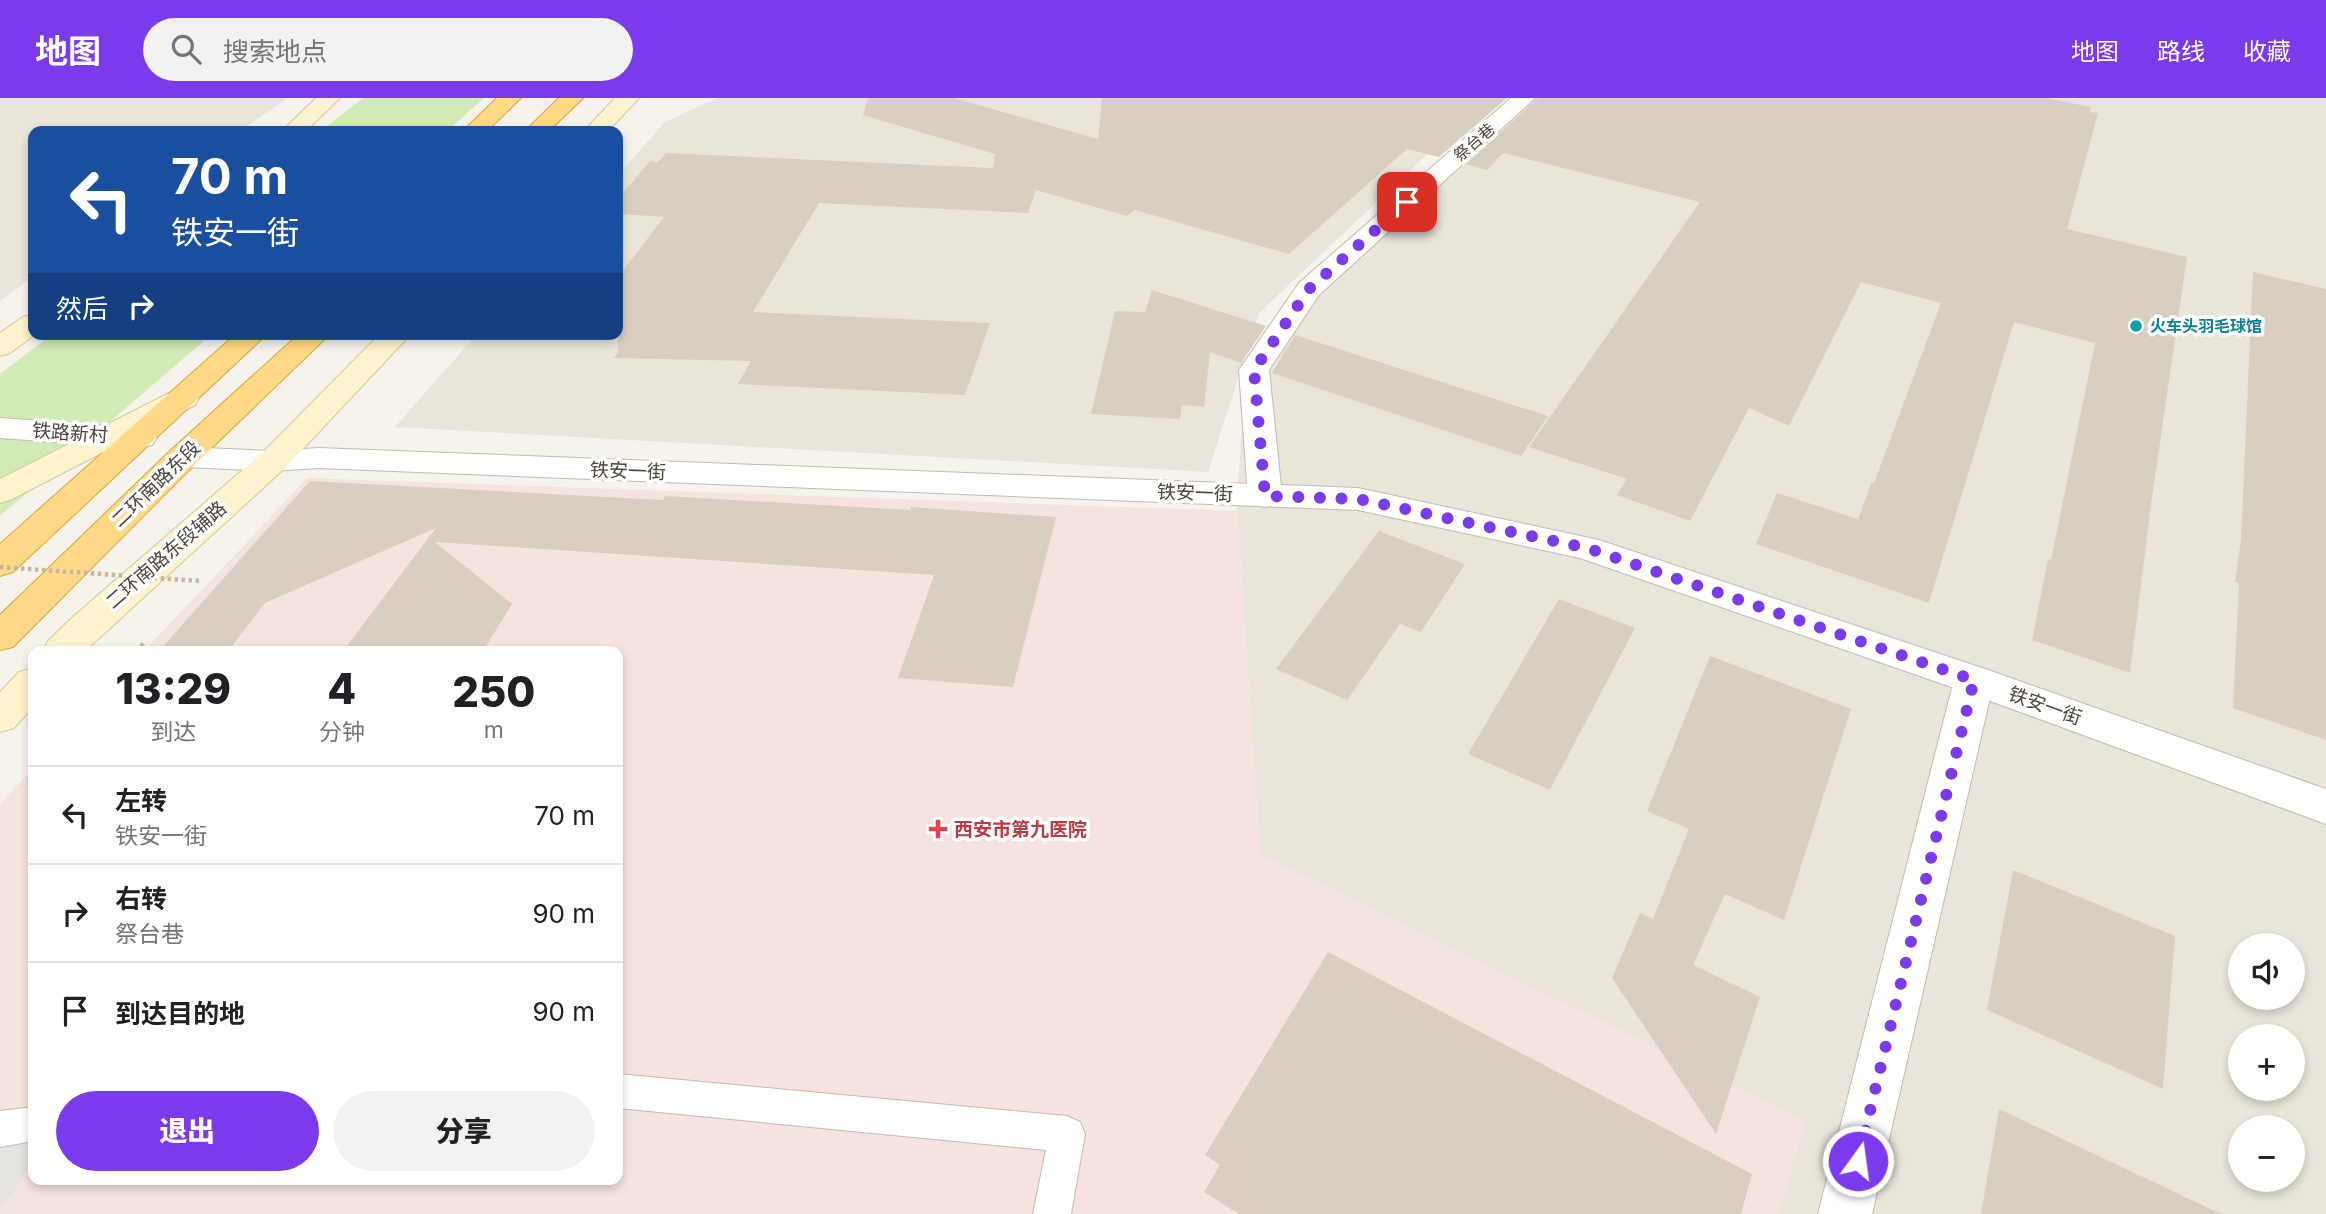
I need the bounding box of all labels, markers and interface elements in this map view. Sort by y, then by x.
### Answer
search box [143,18,633,81]
icon: search [167,30,205,68]
text: 地图 [35,31,101,71]
text: 搜索地点 [223,36,327,67]
text: 地图 [2071,37,2119,66]
text: 路线 [2157,37,2205,66]
text: 收藏 [2243,37,2291,66]
street label: 祭台巷 [1449,119,1499,165]
text: 70 m [171,147,288,206]
icon: left [56,154,147,245]
pin [1377,172,1437,232]
icon: arrive [1388,183,1426,221]
text: 铁安一街 [171,213,299,252]
icon: right [122,287,160,325]
text: 然后 [56,293,108,324]
place label: 火车头羽毛球馆 [2150,316,2262,336]
marker: 火车头羽毛球馆 [2128,318,2144,334]
street label: 铁路新村 [31,419,109,447]
street label: 二环南路东段 [107,436,205,532]
street label: 铁安一街 [590,458,666,484]
street label: 铁安一街 [1157,480,1233,506]
street label: 二环南路东段辅路 [101,496,231,614]
text: 13:29 [116,663,231,714]
text: 4 [327,663,356,714]
text: 250 [452,666,535,717]
street label: 铁安一街 [2005,682,2085,730]
text: m [484,716,504,744]
text: 到达 [150,718,196,746]
text: 分钟 [319,718,365,746]
text: 左转 [115,785,167,816]
icon: left [56,796,94,834]
text: 70 m [534,800,595,831]
place label: 西安市第九医院 [954,818,1087,841]
marker: 西安市第九医院 [928,819,948,839]
text: 铁安一街 [115,822,207,850]
text: 右转 [115,883,167,914]
icon: right [56,894,94,932]
text: 90 m [532,898,595,929]
text: 祭台巷 [115,920,184,948]
map controls [2228,933,2305,1192]
button: sound [2228,933,2305,1010]
icon: arrive [56,992,94,1030]
text: 90 m [532,996,595,1027]
text: 到达目的地 [115,998,245,1029]
button: + [2228,1024,2305,1101]
button: 退出 [56,1091,319,1171]
button: 分享 [333,1091,595,1171]
button: − [2228,1115,2305,1192]
position arrow [1821,1124,1895,1198]

